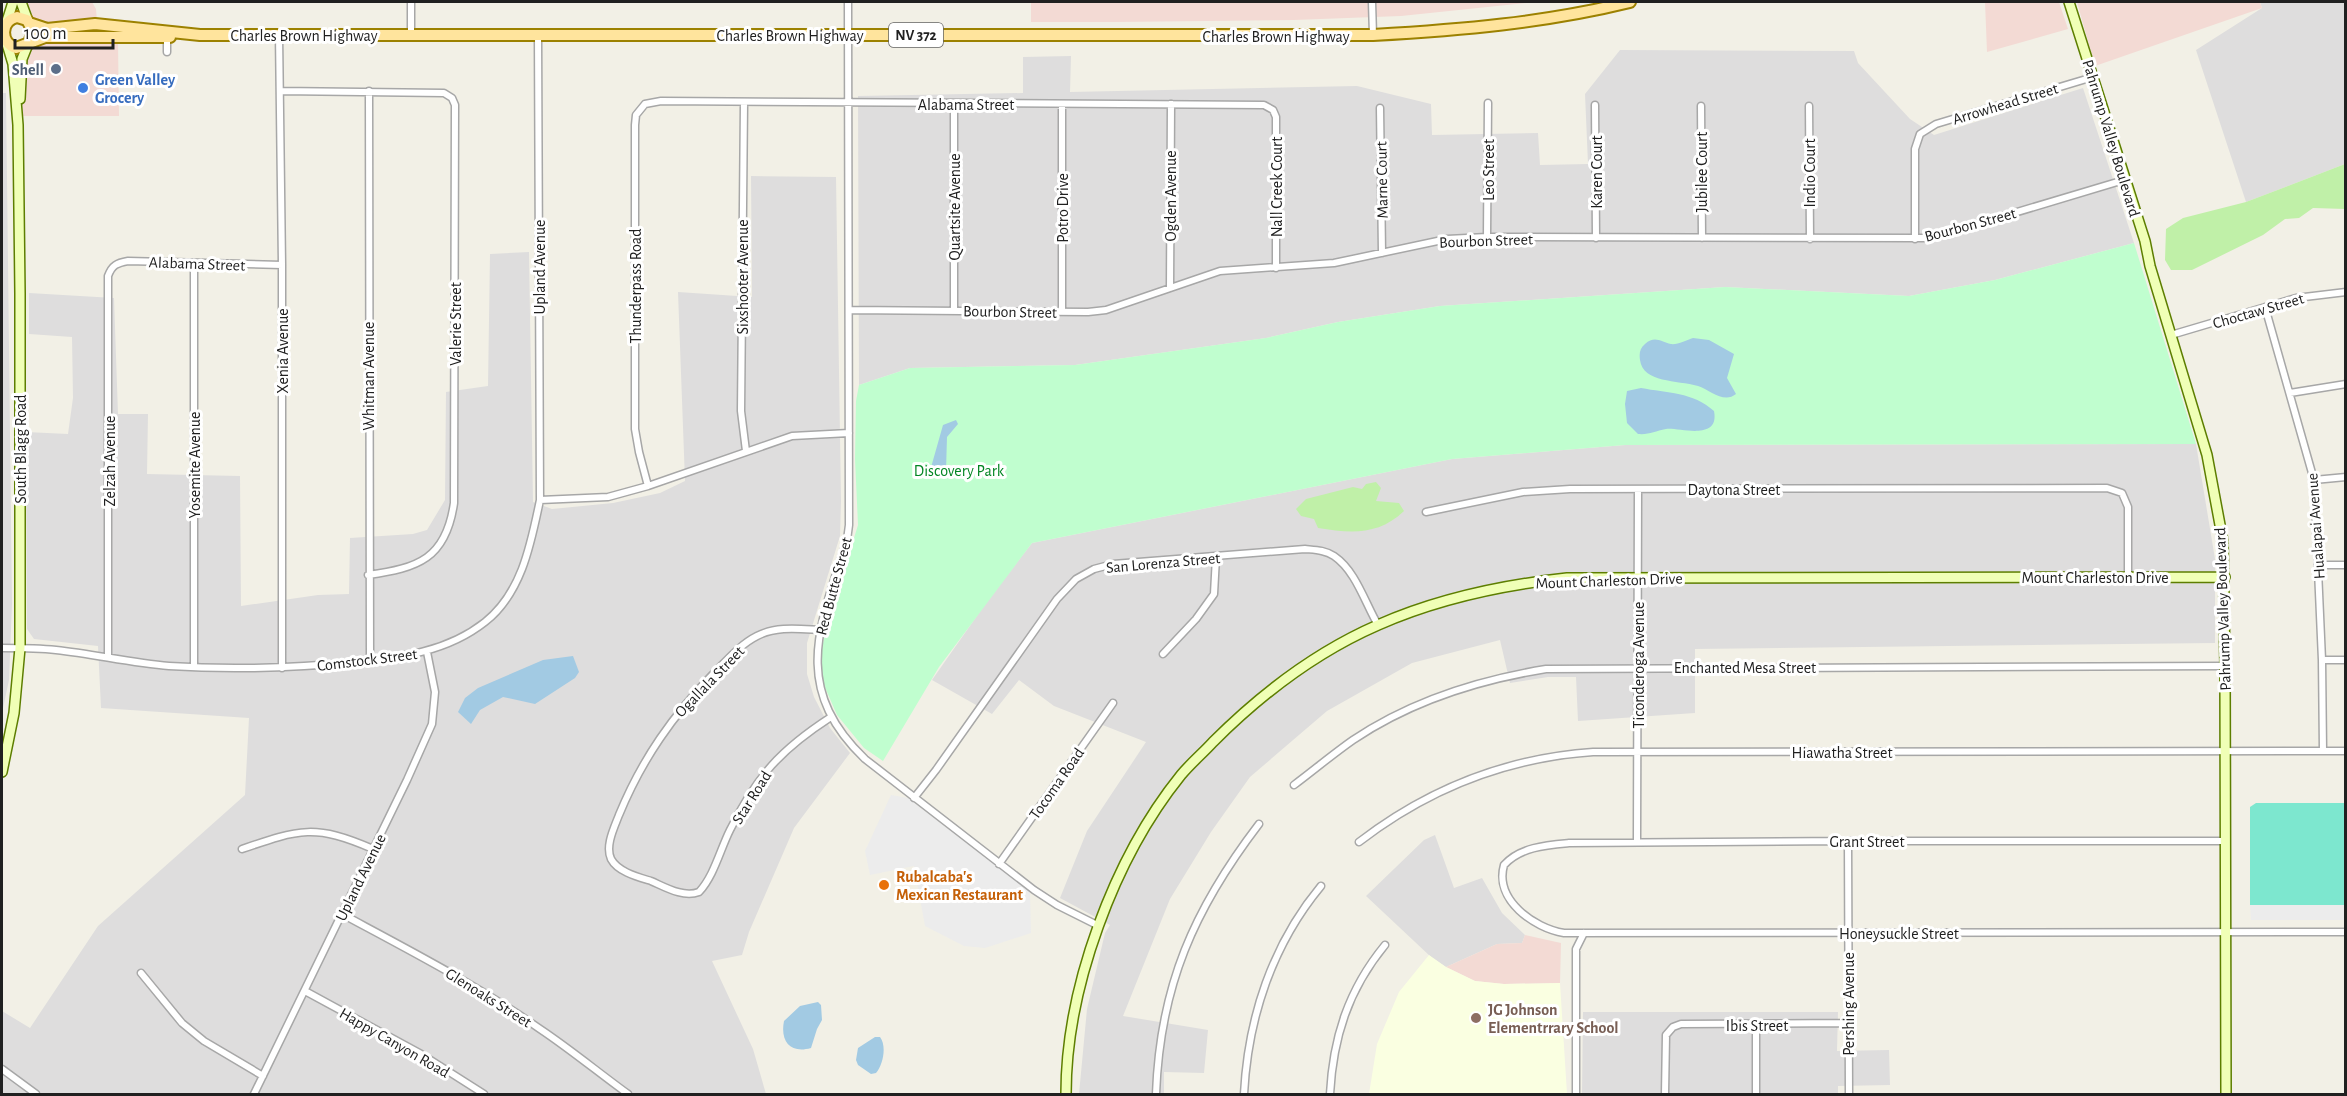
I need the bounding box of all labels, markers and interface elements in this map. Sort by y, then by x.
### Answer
scale bar [15,12,112,50]
road number: NV 372 [889,23,943,47]
text: 100 m [24,25,67,43]
street label: Charles Brown Highway [230,28,378,45]
street label: Charles Brown Highway [716,28,864,45]
street label: Charles Brown Highway [1202,29,1350,46]
street label: Pahrump Valley Boulevard [2079,58,2143,219]
place label: Shell [12,62,44,78]
marker: Shell [49,62,63,76]
place label: Green Valley Grocery [95,72,176,107]
street label: Arrowhead Street [1951,80,2060,128]
marker: Green Valley Grocery [76,81,90,95]
street label: Alabama Street [918,97,1014,113]
street label: Jubilee Court [1694,132,1710,212]
street label: Karen Court [1589,135,1605,209]
street label: Nall Creek Court [1269,137,1285,237]
street label: Indio Court [1802,138,1818,208]
street label: Leo Street [1481,139,1497,201]
street label: Marne Court [1373,141,1391,219]
street label: Ogden Avenue [1163,150,1179,242]
street label: Quartsite Avenue [947,153,964,261]
street label: Potro Drive [1055,173,1071,243]
street label: Bourbon Street [1923,205,2018,245]
street label: Sixshooter Avenue [735,219,751,335]
street label: Upland Avenue [532,220,548,314]
street label: Thunderpass Road [628,229,644,343]
street label: Bourbon Street [1439,231,1533,251]
street label: Alabama Street [148,254,245,274]
street label: Valerie Street [448,282,464,366]
street label: Choctaw Street [2211,290,2306,332]
street label: Bourbon Street [963,303,1057,321]
street label: Xenia Avenue [275,308,291,394]
street label: Whitman Avenue [361,322,377,431]
street label: South Blagg Road [13,394,29,504]
street label: Yosemite Avenue [187,412,203,518]
street label: Zelzah Avenue [102,416,118,506]
park label: Discovery Park [914,463,1005,480]
street label: Hualapai Avenue [2304,472,2328,580]
street label: Daytona Street [1688,482,1780,499]
street label: Pahrump Valley Boulevard [2212,527,2235,691]
street label: Red Butte Street [813,535,855,637]
street label: San Lorenza Street [1105,550,1221,576]
street label: Mount Charleston Drive [1535,570,1683,592]
street label: Mount Charleston Drive [2021,570,2169,586]
street label: Ticonderoga Avenue [1631,602,1647,728]
street label: Ogallala Street [672,643,747,720]
street label: Comstock Street [316,646,418,674]
street label: Enchanted Mesa Street [1674,660,1816,676]
street label: Tocoma Road [1026,745,1087,822]
street label: Hiawatha Street [1791,745,1893,761]
street label: Star Road [729,768,774,827]
street label: Upland Avenue [333,831,389,924]
street label: Grant Street [1829,834,1905,850]
place label: Rubalcaba's Mexican Restaurant [896,869,1024,903]
marker: Rubalcaba's Mexican Restaurant [877,878,891,892]
street label: Honeysuckle Street [1839,926,1959,943]
street label: Pershing Avenue [1841,952,1857,1056]
street label: Glenoaks Street [443,965,534,1031]
place label: JG Johnson Elementrrary School [1488,1002,1619,1037]
street label: Happy Canyon Road [336,1005,452,1082]
marker: JG Johnson Elementrrary School [1469,1011,1483,1025]
street label: Ibis Street [1726,1018,1788,1034]

